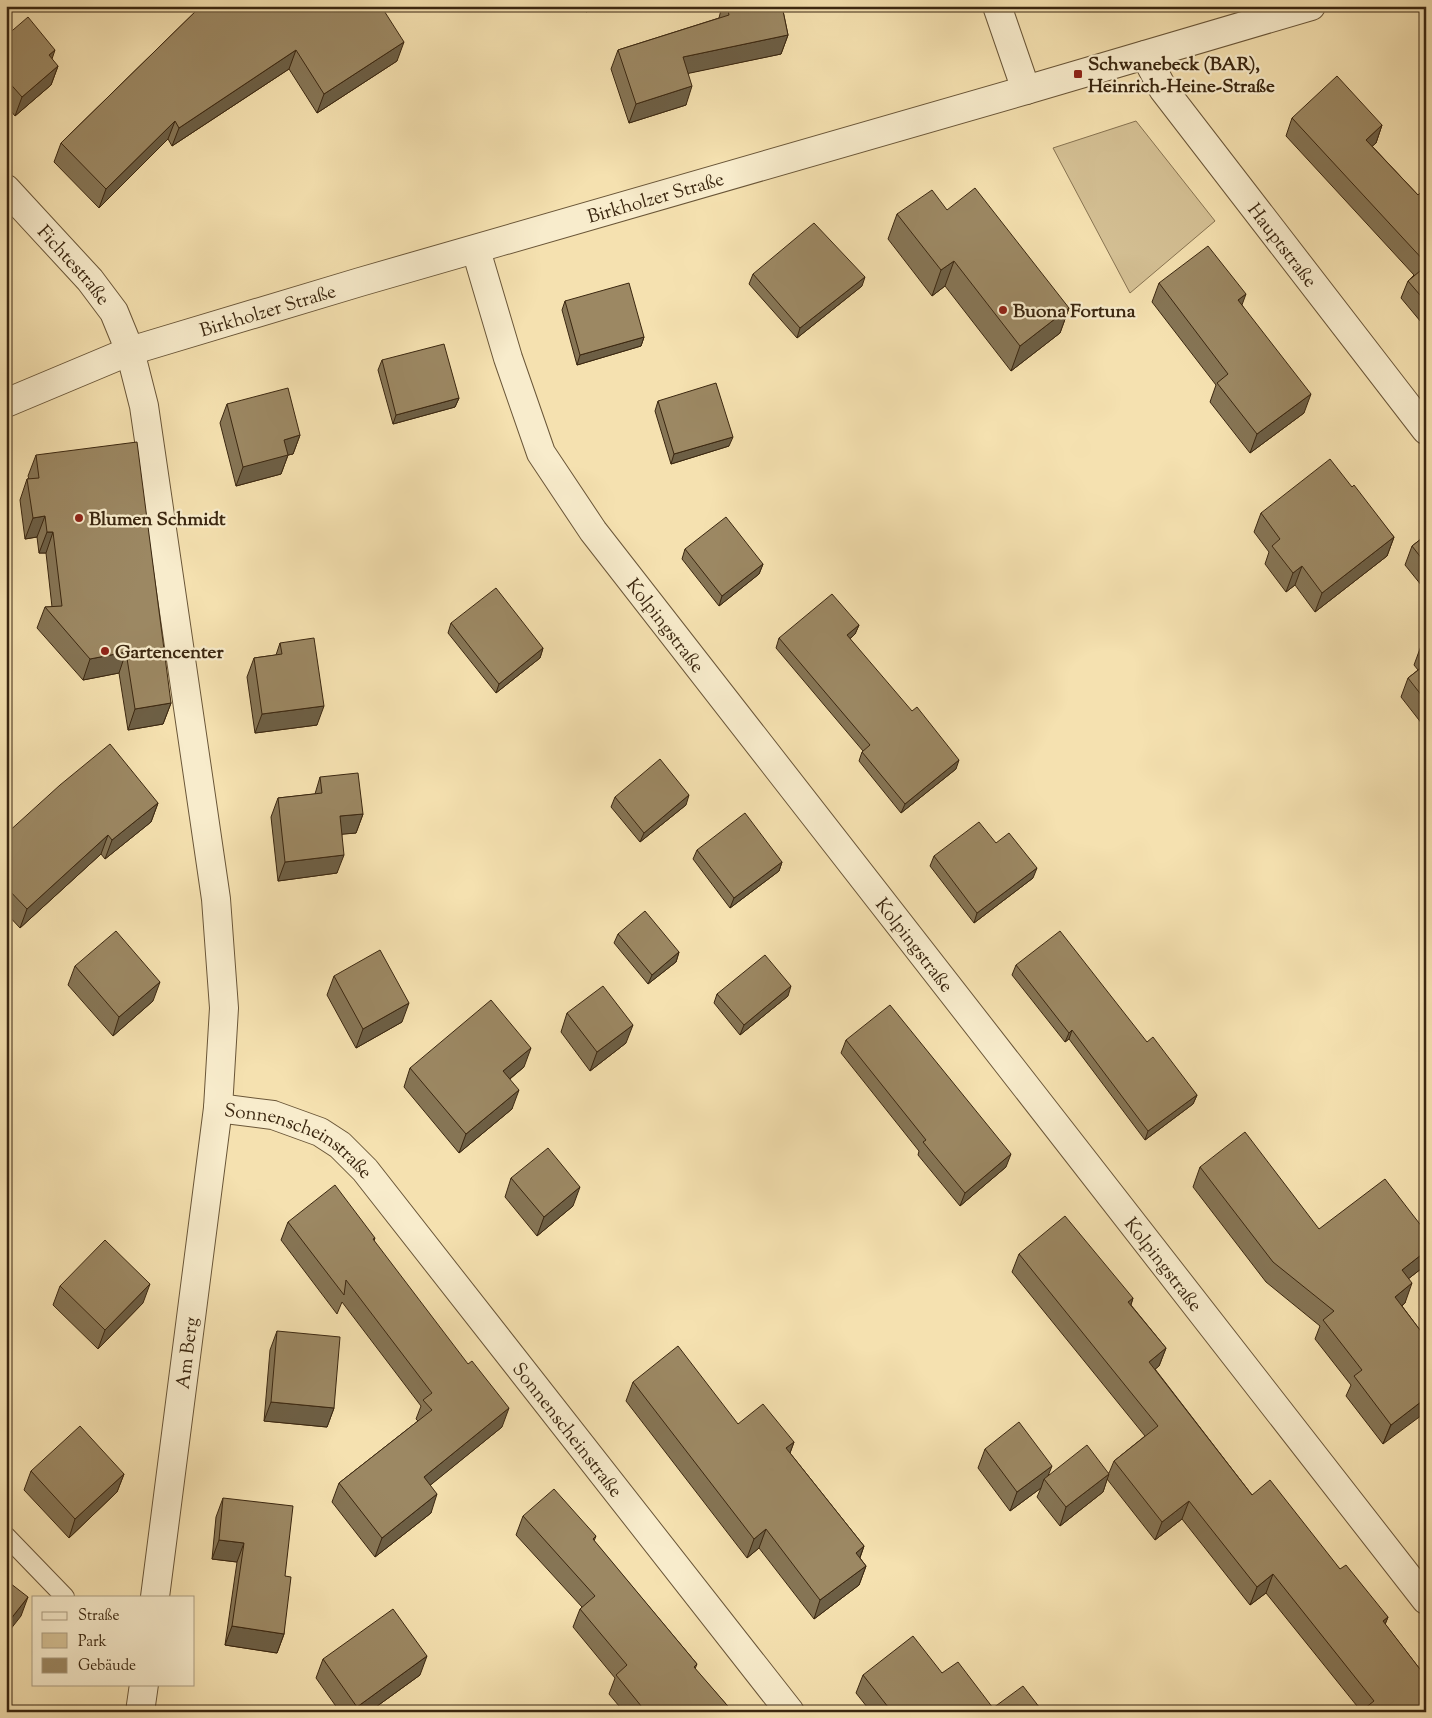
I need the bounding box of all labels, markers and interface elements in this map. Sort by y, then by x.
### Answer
place label: Schwanebeck (BAR), Heinrich-Heine-Straße [1088,52,1275,101]
marker: Schwanebeck (BAR), Heinrich-Heine-Straße [1072,68,1084,80]
street label: Birkholzer Straße [585,167,728,232]
street label: Hauptstraße [1240,198,1322,294]
street label: Fichtestraße [30,220,116,312]
street label: Birkholzer Straße [197,279,340,345]
place label: Buona Fortuna [1013,299,1136,326]
marker: Buona Fortuna [997,304,1009,316]
place label: Blumen Schmidt [89,507,226,534]
marker: Blumen Schmidt [73,512,85,524]
street label: Kolpingstraße [619,573,710,680]
place label: Gartencenter [115,640,224,667]
marker: Gartencenter [99,645,111,657]
street label: Kolpingstraße [868,893,959,999]
street label: Sonnenscheinstraße [222,1098,378,1186]
street label: Kolpingstraße [1117,1212,1208,1318]
street label: Am Berg [171,1316,206,1391]
street label: Sonnenscheinstraße [505,1357,628,1504]
legend [32,1596,195,1686]
text: Straße [78,1606,120,1627]
text: Park [78,1632,107,1653]
text: Gebäude [78,1656,136,1677]

